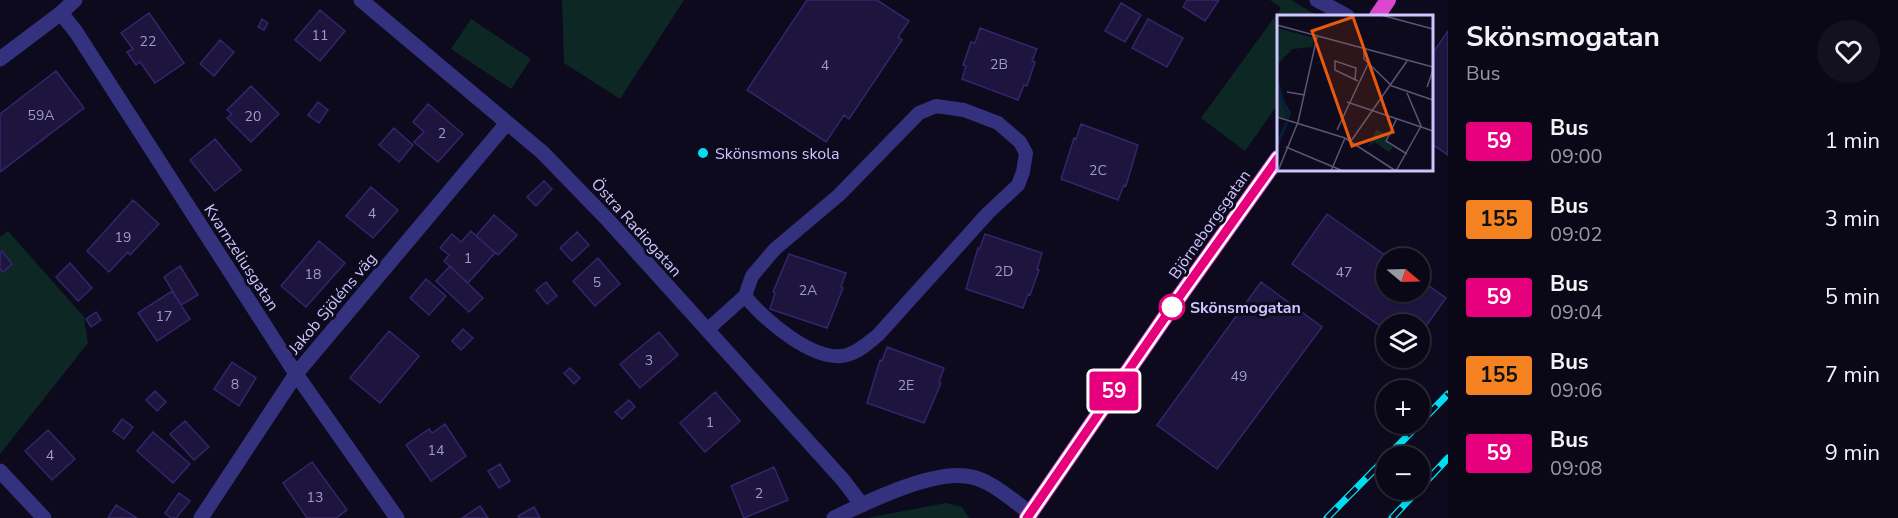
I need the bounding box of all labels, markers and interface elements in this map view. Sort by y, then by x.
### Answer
inset map [1277,15,1433,171]
text: Skönsmogatan [1466,18,1660,56]
button: heart [1817,20,1880,83]
house number: 11 [312,26,328,45]
house number: 22 [140,32,156,51]
house number: 2B [990,55,1008,74]
house number: 4 [821,56,829,75]
text: Bus [1466,60,1500,87]
house number: 59A [27,106,55,125]
house number: 20 [245,107,261,126]
text: Bus [1550,113,1589,143]
house number: 2 [438,124,446,143]
text: 1 min [1825,126,1880,156]
text: 59 [1486,127,1512,155]
place label: Skönsmons skola [715,143,839,165]
text: 09:00 [1550,143,1603,170]
marker: Skönsmons skola [696,146,710,160]
house number: 2C [1089,161,1107,180]
street label: Björneborgsgatan [1164,166,1256,284]
street label: Östra Radiogatan [586,174,687,282]
text: Bus [1550,191,1589,221]
street label: Kvarnzeliusgatan [198,200,284,315]
house number: 4 [368,204,376,223]
text: 3 min [1825,204,1880,234]
text: 155 [1480,205,1518,233]
text: 09:02 [1550,221,1603,248]
house number: 19 [115,228,131,247]
street label: Jakob Sjöléns väg [283,248,382,360]
north arrow [1376,248,1430,302]
map controls [1376,248,1430,500]
house number: 1 [464,249,472,268]
house number: 2D [995,262,1013,281]
house number: 47 [1336,263,1352,282]
house number: 18 [305,265,321,284]
text: Bus [1550,269,1589,299]
house number: 5 [593,273,601,292]
house number: 2A [799,281,817,300]
text: 5 min [1825,282,1880,312]
text: 59 [1486,283,1512,311]
marker: Skönsmogatan [1159,294,1185,320]
place label: Skönsmogatan [1190,297,1301,319]
text: 09:04 [1550,299,1603,326]
house number: 17 [156,307,172,326]
button: layers [1376,314,1430,368]
text: Bus [1550,347,1589,377]
house number: 3 [645,351,653,370]
text: 7 min [1825,360,1880,390]
text: 155 [1480,361,1518,389]
house number: 49 [1231,367,1247,386]
line badge: 59 [1087,372,1141,410]
house number: 8 [231,375,239,394]
house number: 2E [898,376,914,395]
text: 59 [1101,377,1127,405]
text: 09:06 [1550,377,1603,404]
button: + [1376,380,1430,434]
house number: 1 [706,413,714,432]
text: Bus [1550,425,1589,455]
text: 9 min [1825,438,1880,468]
text: 59 [1486,439,1512,467]
house number: 14 [428,441,444,460]
house number: 4 [46,446,54,465]
button: − [1376,446,1430,500]
text: 09:08 [1550,455,1603,482]
house number: 2 [755,484,763,503]
house number: 13 [307,488,323,507]

